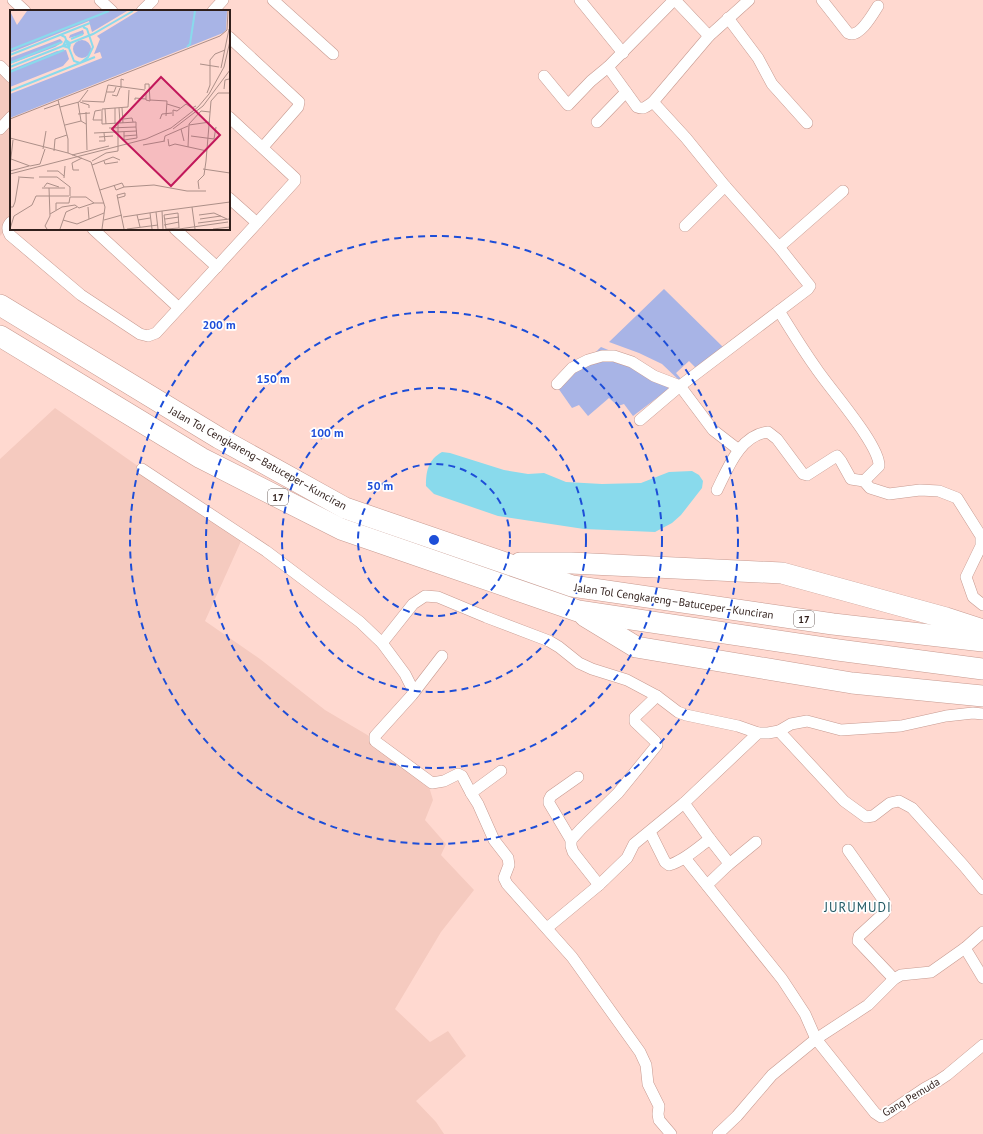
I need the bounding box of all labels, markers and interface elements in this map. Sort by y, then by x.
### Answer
inset map [10,10,230,230]
text: 200 m [202,317,236,332]
text: 150 m [256,371,290,386]
street label: Jalan Tol Cengkareng–Batuceper–Kunciran [166,403,349,513]
text: 100 m [310,425,344,440]
text: 50 m [367,478,393,493]
road number: 17 [268,489,288,505]
centre of rings [427,533,441,547]
street label: Jalan Tol Cengkareng–Batuceper–Kunciran [572,580,775,622]
road number: 17 [794,611,814,627]
district label: JURUMUDI [823,899,892,916]
street label: Gang Pemuda [880,1074,942,1120]

